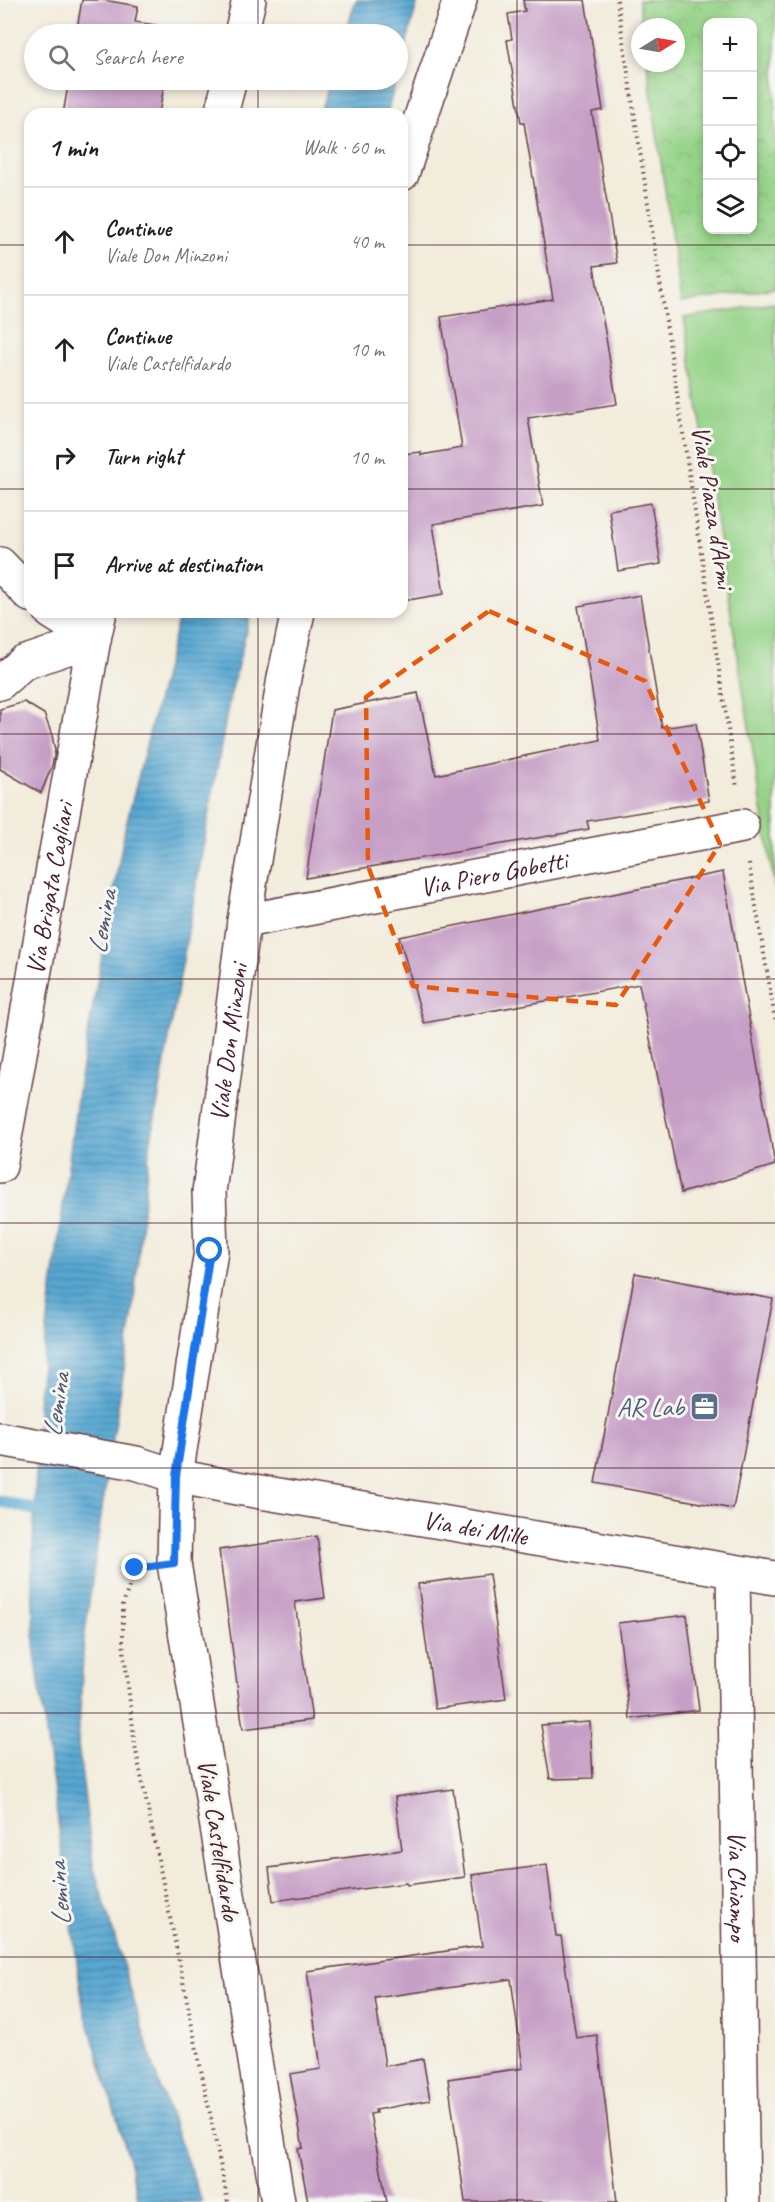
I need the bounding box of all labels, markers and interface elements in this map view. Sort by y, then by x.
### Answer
north arrow [631,18,685,72]
map controls [703,18,757,234]
button: + [703,18,757,72]
search box [24,24,408,90]
icon: search [45,41,78,74]
text: Search here [93,43,183,71]
button: − [703,72,757,126]
button: locate [703,126,757,180]
text: 1 min [48,131,98,164]
text: Walk · 60 m [303,135,384,160]
button: layers [703,180,757,234]
text: Continue [105,215,171,243]
icon: ahead [48,225,81,258]
text: 40 m [350,229,384,254]
text: Viale Don Minzoni [105,243,227,268]
text: Continue [105,323,171,351]
icon: ahead [48,333,81,366]
text: 10 m [350,337,384,362]
text: Viale Castelfidardo [105,351,230,376]
street label: Viale Piazza d'Armi [684,423,743,594]
icon: right [48,441,81,474]
text: Turn right [105,443,182,471]
text: 10 m [350,445,384,470]
icon: arrive [48,549,81,582]
text: Arrive at destination [105,551,262,579]
street label: Via Brigata Cagliari [18,797,82,977]
street label: Via Piero Gobetti [417,843,573,904]
water label: Lemina [80,885,125,956]
street label: Viale Don Minzoni [202,958,255,1123]
route start [196,1237,222,1263]
water label: Lemina [35,1368,78,1439]
place label: AR Lab [617,1391,686,1424]
office icon: AR Lab [689,1391,721,1423]
street label: Via dei Mille [421,1503,531,1553]
route end [121,1554,147,1580]
street label: Viale Castelfidardo [190,1757,248,1925]
street label: Via Chiampo [721,1831,755,1944]
water label: Lemina [39,1858,79,1927]

